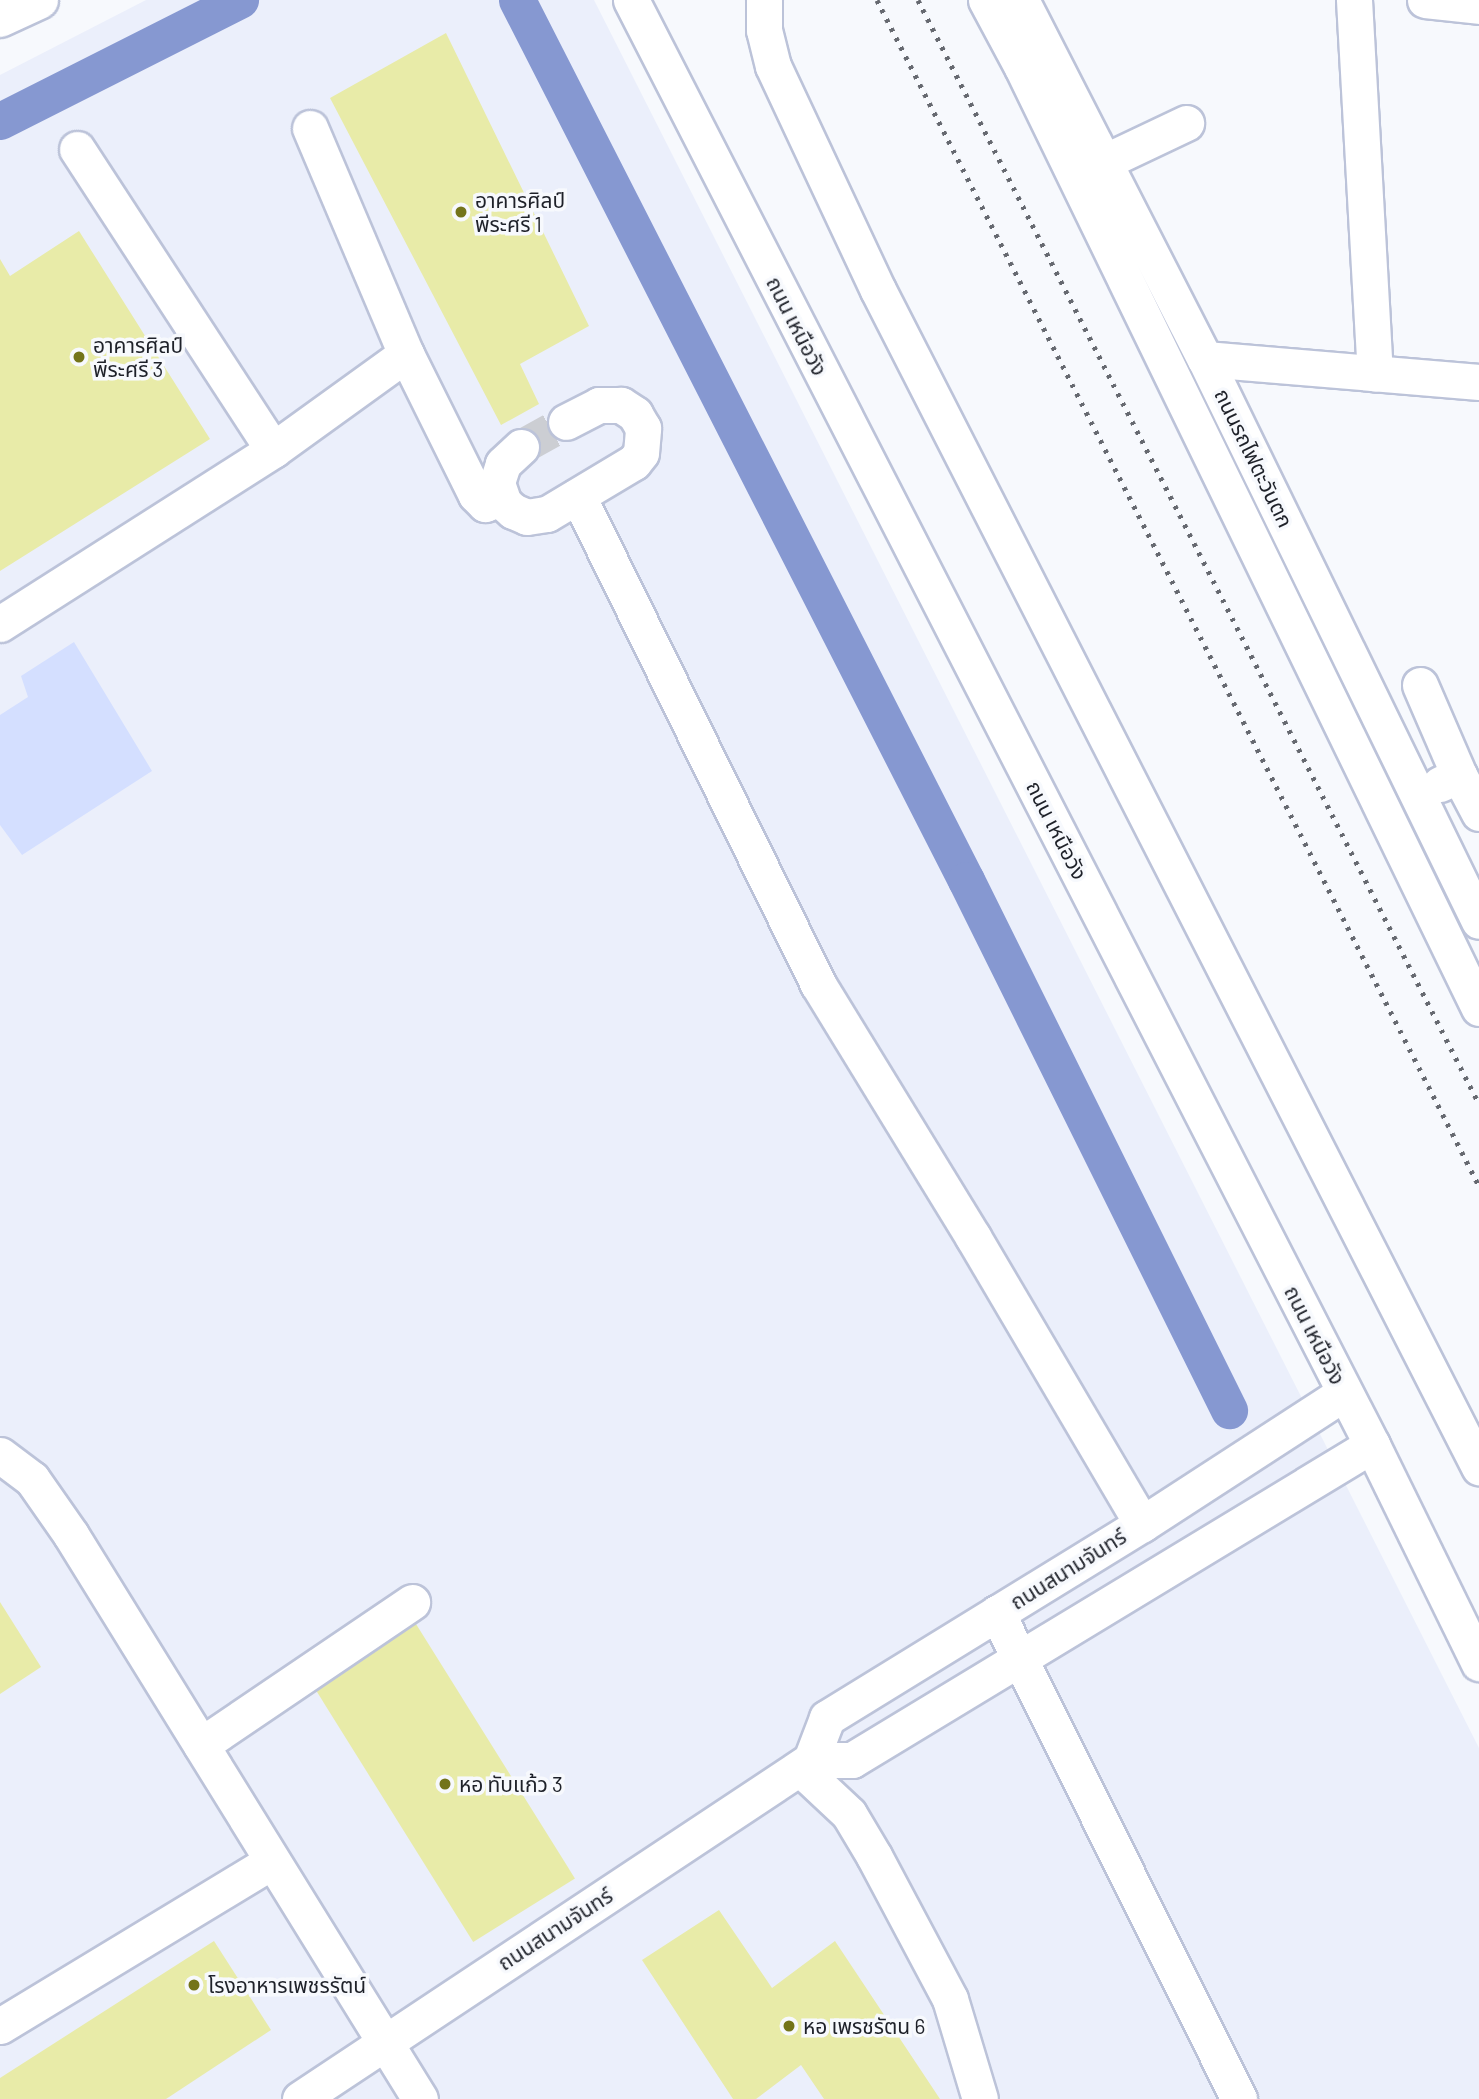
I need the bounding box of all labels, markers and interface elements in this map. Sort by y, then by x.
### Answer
place label: อาคารศิลป์ พีระศรี 1 [475,187,565,237]
marker: อาคารศิลป์ พีระศรี 1 [453,204,469,220]
street label: ถนน เหนือวัง [761,272,833,380]
place label: อาคารศิลป์ พีระศรี 3 [93,332,183,382]
marker: อาคารศิลป์ พีระศรี 3 [71,349,87,365]
street label: ถนนรถไฟตะวันตก [1210,385,1298,531]
street label: ถนน เหนือวัง [1021,776,1093,884]
street label: ถนน เหนือวัง [1279,1281,1351,1389]
street label: ถนนสนามจันทร์ [1005,1523,1131,1615]
place label: หอ ทับแก้ว 3 [459,1771,563,1797]
marker: หอ ทับแก้ว 3 [437,1776,453,1792]
street label: ถนนสนามจันทร์ [493,1883,617,1975]
place label: โรงอาหารเพชรรัตน์ [208,1972,366,1998]
marker: โรงอาหารเพชรรัตน์ [186,1977,202,1993]
place label: หอ เพรชรัตน 6 [803,2013,925,2039]
marker: หอ เพรชรัตน 6 [781,2018,797,2034]

